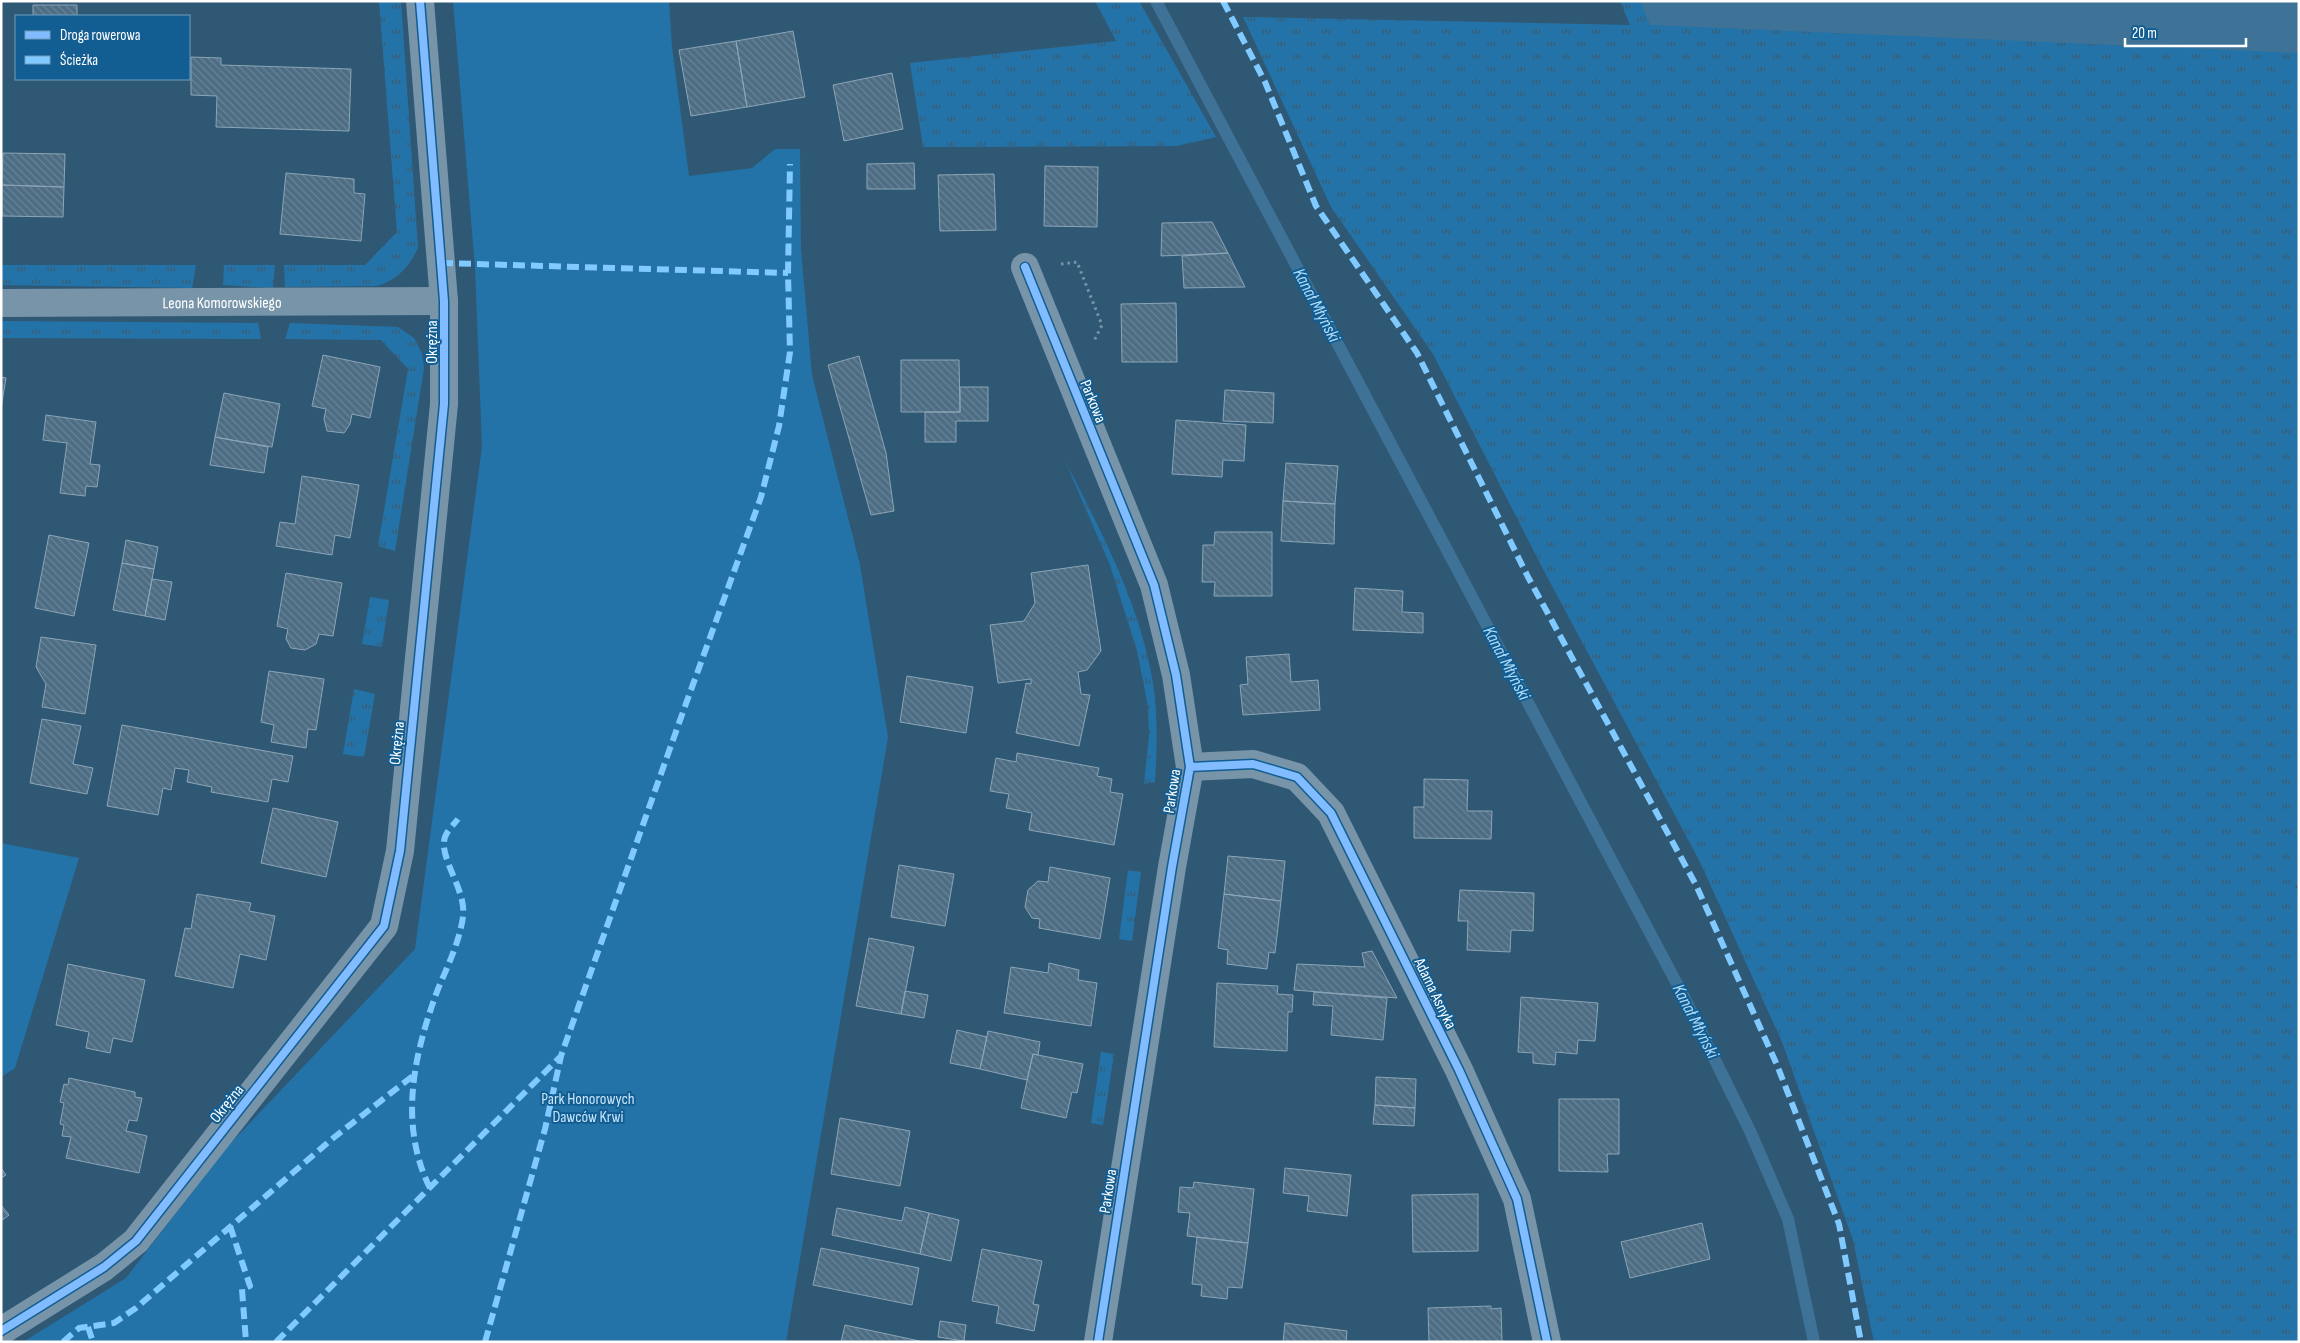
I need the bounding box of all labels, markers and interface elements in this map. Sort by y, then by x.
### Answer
legend [15,15,190,80]
scale bar [2125,15,2246,47]
text: 20 m [2132,24,2157,43]
text: Droga rowerowa [60,26,141,45]
text: Ścieżka [60,51,98,70]
water label: Kanał Młyński [1288,265,1345,346]
street label: Leona Komorowskiego [162,294,282,313]
street label: Okrężna [423,320,442,364]
street label: Parkowa [1075,377,1110,426]
water label: Kanał Młyński [1478,623,1535,704]
street label: Okrężna [386,721,409,766]
street label: Parkowa [1160,768,1185,815]
street label: Adama Asnyka [1409,954,1460,1032]
water label: Kanał Młyński [1668,981,1724,1063]
street label: Okrężna [206,1081,248,1127]
park label: Park Honorowych Dawców Krwi [541,1090,635,1127]
street label: Parkowa [1096,1168,1121,1215]

